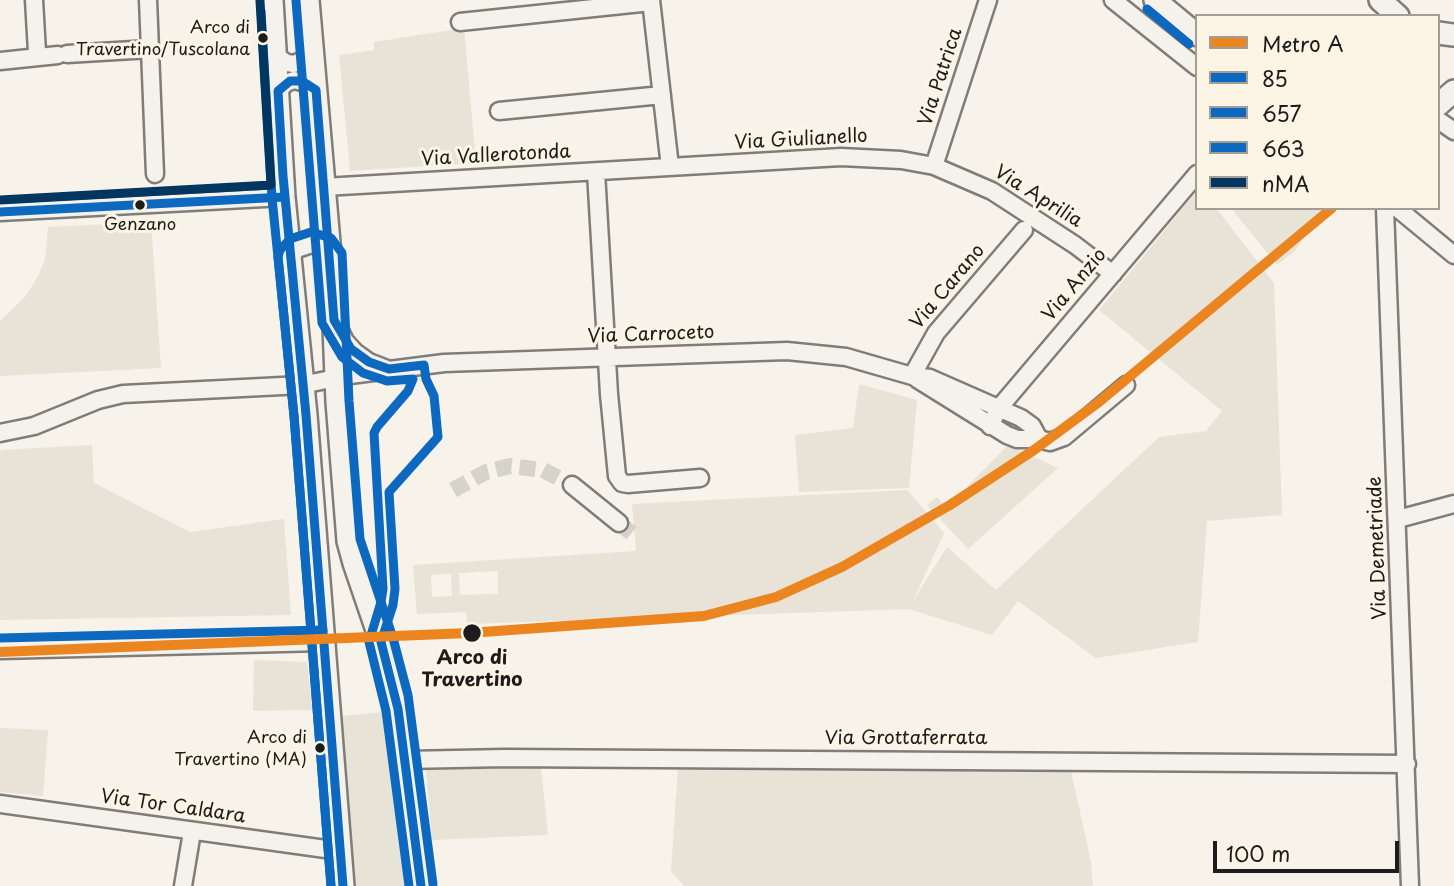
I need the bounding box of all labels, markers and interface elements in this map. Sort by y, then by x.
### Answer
legend [1195,14,1440,210]
place label: Arco di Travertino/Tuscolana [76,18,250,58]
street label: Via Patrica [914,25,968,129]
text: Metro A [1262,27,1344,59]
marker: Arco di Travertino/Tuscolana [256,31,270,45]
text: 85 [1262,62,1288,94]
text: 657 [1262,97,1301,129]
street label: Via Giulianello [734,125,868,155]
text: 663 [1262,132,1305,164]
street label: Via Vallerotonda [421,141,571,171]
street label: Via Aprilia [990,161,1086,233]
text: nMA [1262,167,1310,199]
marker: Genzano [133,198,147,212]
place label: Genzano [104,215,176,235]
street label: Via Carano [906,240,990,334]
street label: Via Anzio [1038,244,1112,326]
street label: Via Carroceto [587,321,715,349]
street label: Via Demetriade [1364,476,1392,620]
marker: Arco di Travertino [461,622,483,644]
place label: Arco di Travertino [422,648,522,692]
place label: Arco di Travertino (MA) [175,728,307,768]
street label: Via Grottaferrata [825,728,987,750]
marker: Arco di Travertino (MA) [313,741,327,755]
street label: Via Tor Caldara [99,786,247,828]
scale bar [1216,826,1402,870]
text: 100 m [1226,837,1290,869]

